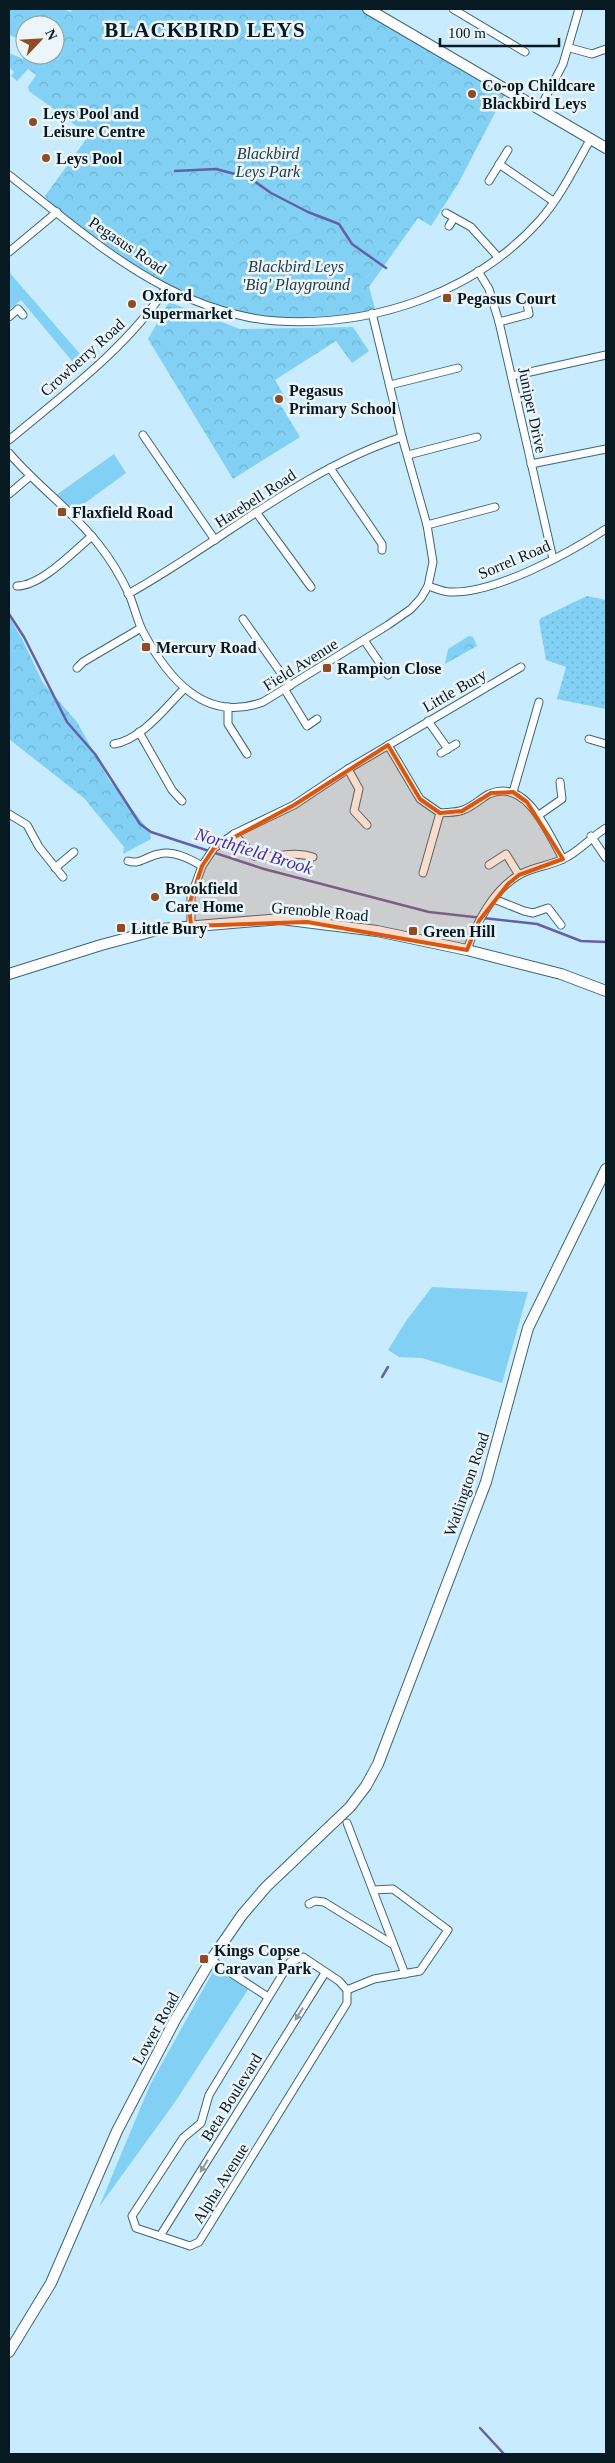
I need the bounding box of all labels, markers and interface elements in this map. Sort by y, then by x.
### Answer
north arrow [15,15,65,65]
scale bar [440,15,559,47]
district label: BLACKBIRD LEYS [104,18,306,42]
text: 100 m [448,25,486,41]
text: N [42,27,60,42]
place label: Co-op Childcare Blackbird Leys [482,77,595,113]
marker: Co-op Childcare Blackbird Leys [466,88,478,100]
place label: Leys Pool and Leisure Centre [43,105,145,140]
marker: Leys Pool and Leisure Centre [27,116,39,128]
park label: Blackbird Leys Park [235,145,301,181]
place label: Leys Pool [56,150,123,168]
marker: Leys Pool [40,152,52,164]
street label: Pegasus Road [85,213,170,278]
park label: Blackbird Leys 'Big' Playground [242,258,351,294]
place label: Oxford Supermarket [142,287,233,323]
place label: Pegasus Court [457,290,557,308]
marker: Pegasus Court [441,292,453,304]
marker: Oxford Supermarket [126,298,138,310]
street label: Crowberry Road [37,315,128,400]
street label: Juniper Drive [514,366,550,455]
place label: Pegasus Primary School [289,382,397,418]
marker: Pegasus Primary School [273,393,285,405]
street label: Harebell Road [212,466,299,531]
place label: Flaxfield Road [72,504,173,521]
marker: Flaxfield Road [56,506,68,518]
street label: Sorrel Road [475,537,553,582]
street label: Field Avenue [260,635,341,694]
place label: Mercury Road [156,639,257,657]
marker: Mercury Road [140,641,152,653]
place label: Rampion Close [337,660,441,678]
marker: Rampion Close [321,662,333,674]
street label: Little Bury [419,665,490,716]
water label: Northfield Brook [192,823,316,879]
place label: Brookfield Care Home [165,880,243,915]
marker: Brookfield Care Home [149,891,161,903]
street label: Grenoble Road [271,899,369,924]
place label: Little Bury [131,920,207,938]
marker: Little Bury [115,922,127,934]
place label: Green Hill [423,923,496,940]
marker: Green Hill [407,925,419,937]
street label: Watlington Road [441,1430,493,1539]
place label: Kings Copse Caravan Park [214,1942,311,1977]
marker: Kings Copse Caravan Park [198,1953,210,1965]
street label: Lower Road [129,1989,182,2067]
one-way arrow [294,2007,304,2020]
street label: Beta Boulevard [198,2050,265,2144]
street label: Alpha Avenue [189,2140,253,2227]
one-way arrow [199,2160,208,2173]

